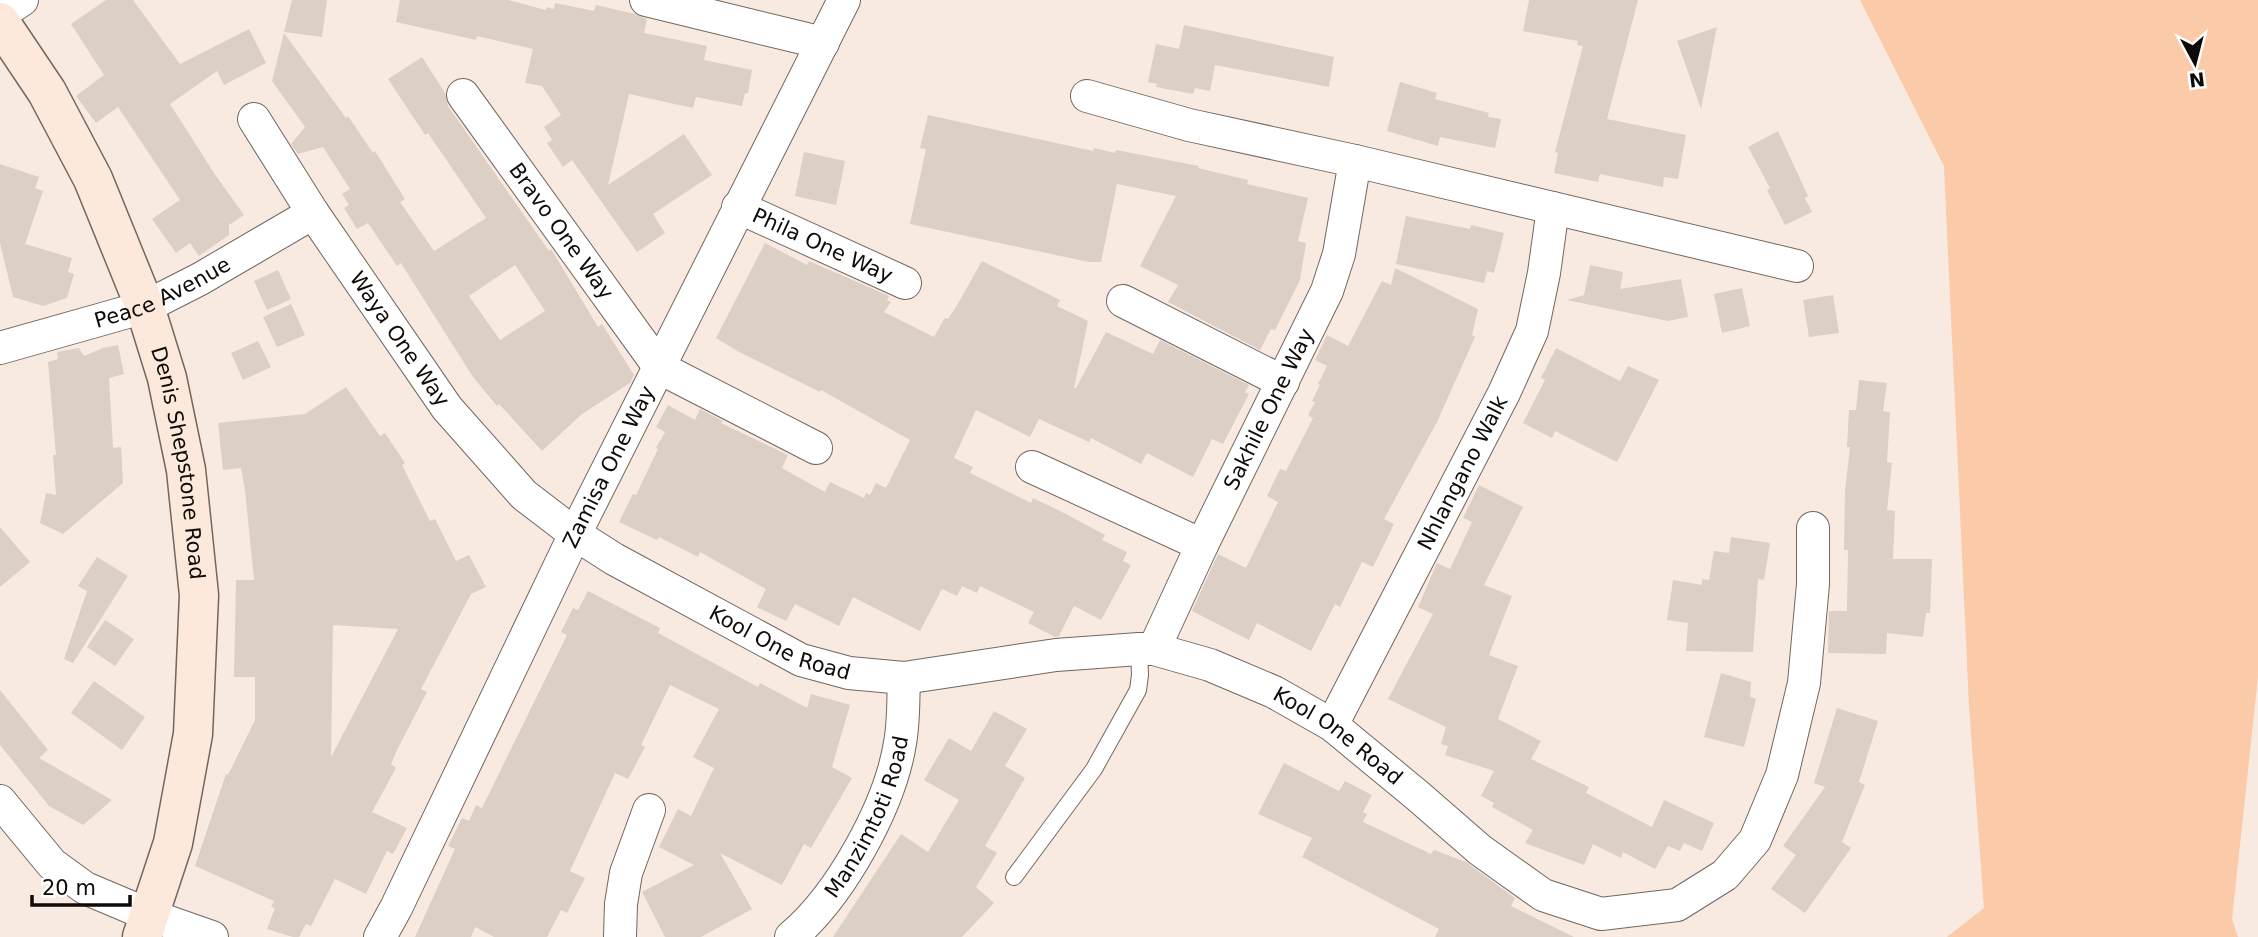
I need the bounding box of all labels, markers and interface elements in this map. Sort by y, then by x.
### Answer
north arrow [2160,28,2230,98]
text: N [2188,68,2206,92]
street label: Bravo One Way [504,158,618,304]
street label: Phila One Way [749,203,897,288]
street label: Peace Avenue [92,252,235,333]
street label: Waya One Way [345,267,454,411]
street label: Sakhile One Way [1219,324,1319,494]
street label: Denis Shepstone Road [146,343,209,581]
street label: Zamisa One Way [558,382,660,552]
street label: Nhlangano Walk [1413,391,1513,554]
street label: Kool One Road [705,601,853,685]
street label: Kool One Road [1269,682,1407,790]
street label: Manzimtoti Road [820,734,913,903]
scale bar [32,864,130,908]
text: 20 m [42,876,96,900]

